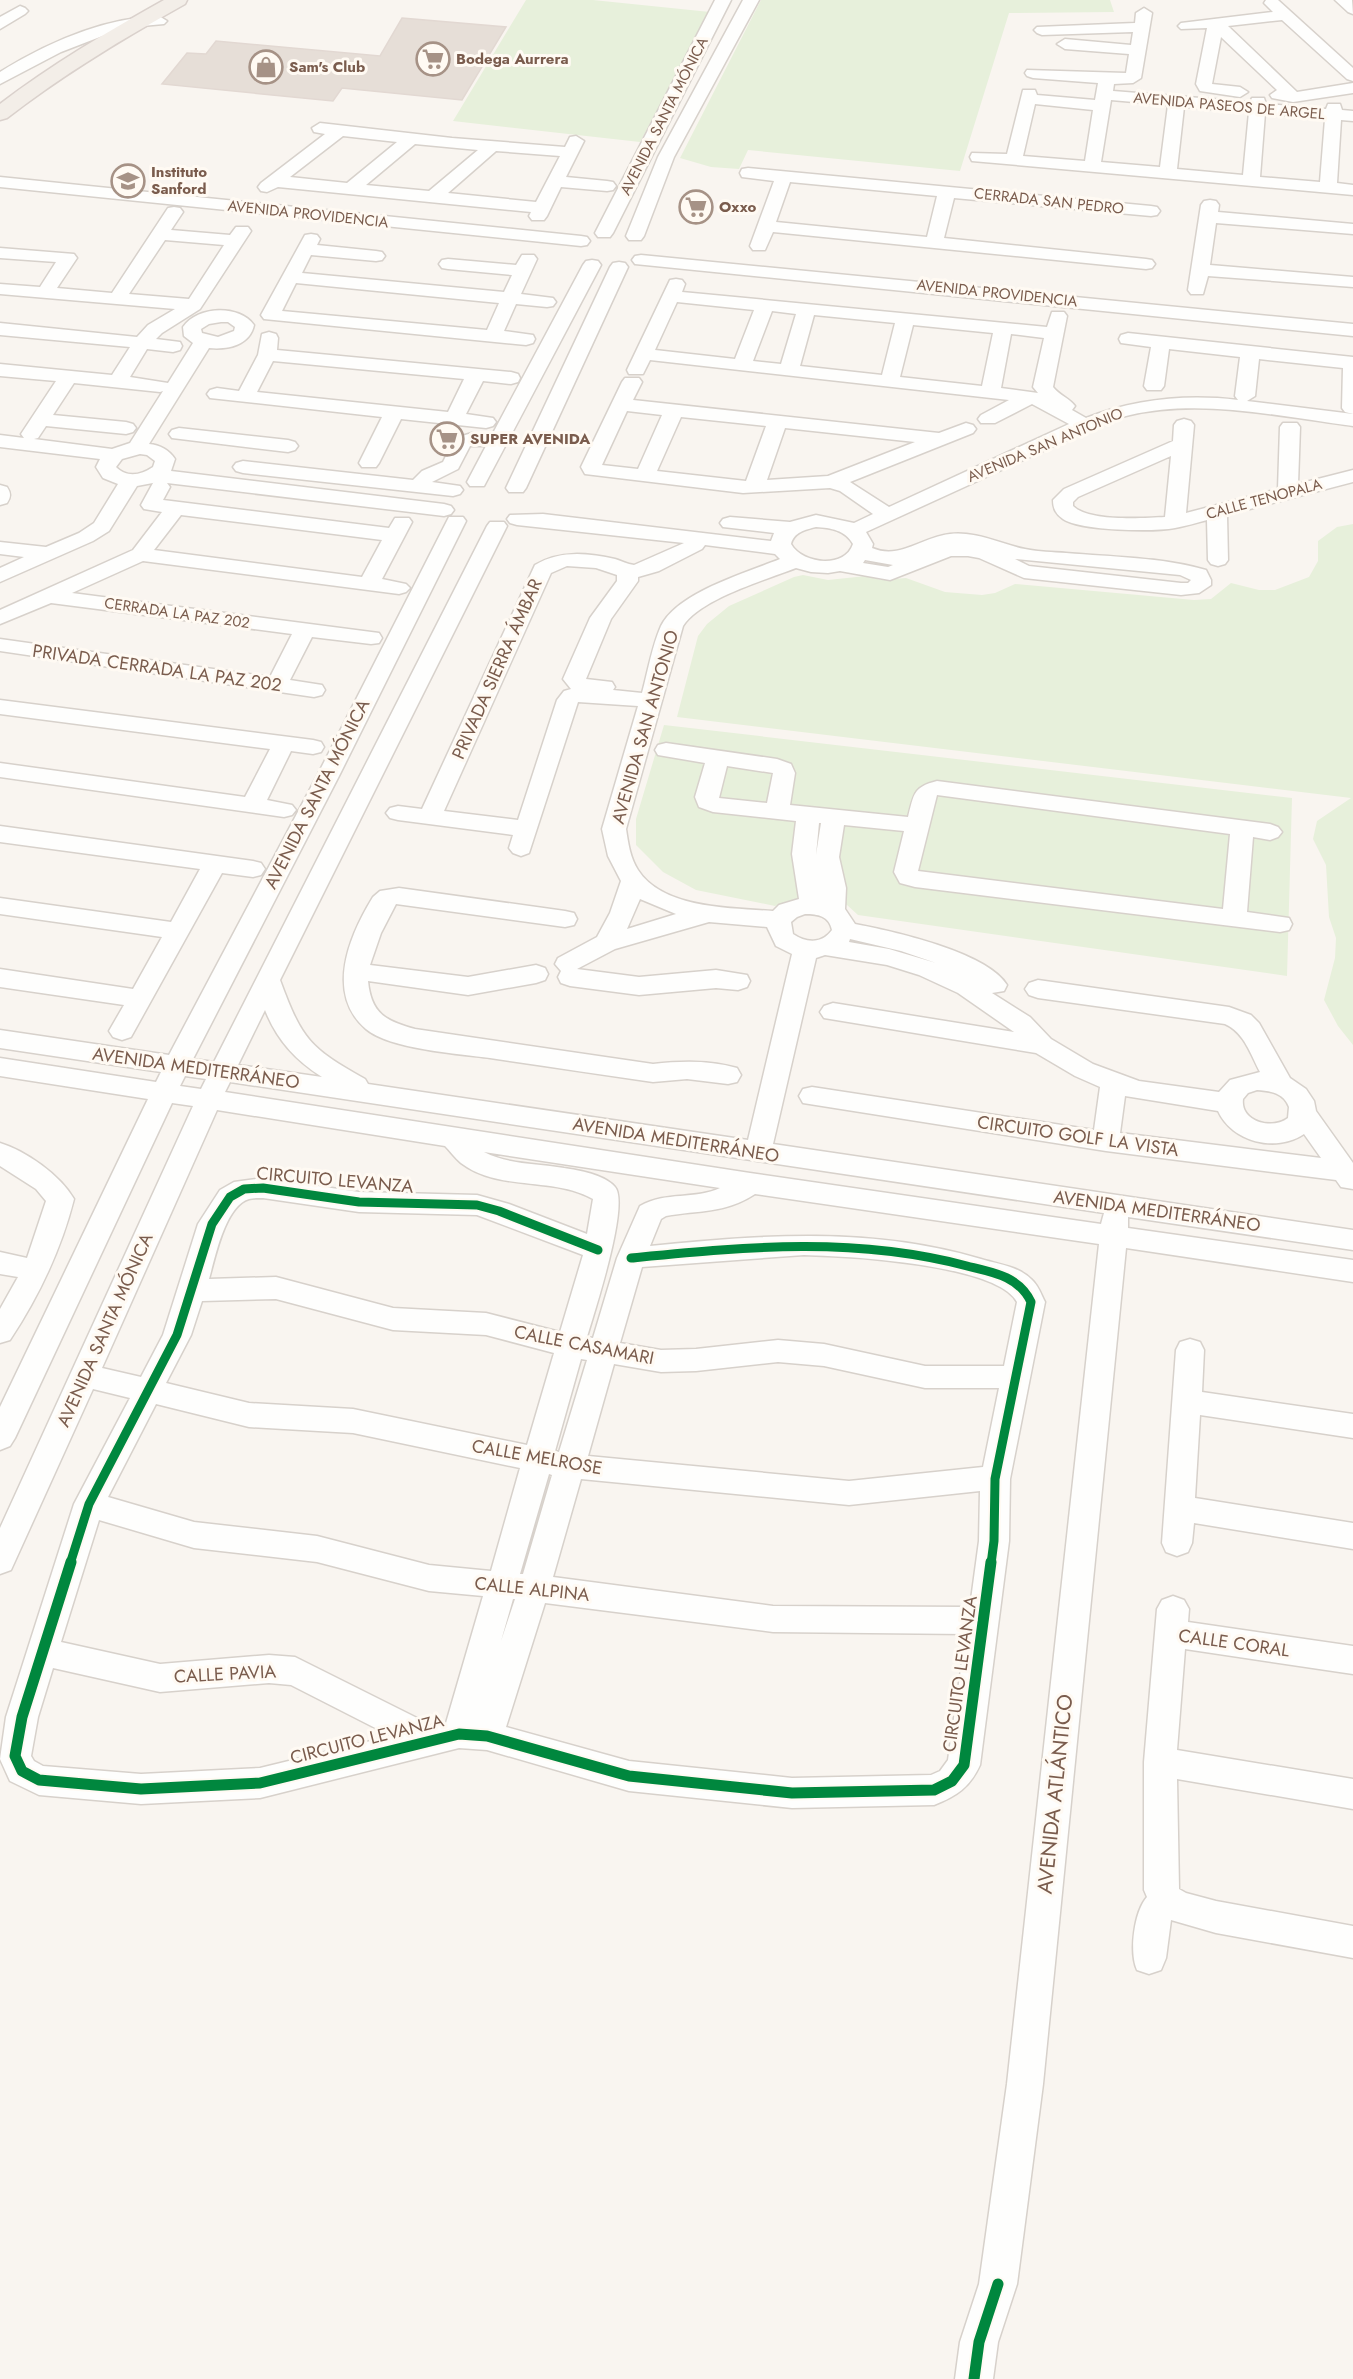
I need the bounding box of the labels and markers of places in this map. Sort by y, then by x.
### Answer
supermarket icon: Bodega Aurrera [415,41,451,77]
place label: Bodega Aurrera [456,48,569,70]
shop icon: Sam's Club [248,49,284,85]
place label: Sam's Club [289,56,365,78]
place label: Instituto Sanford [151,161,207,200]
school or university icon: Instituto Sanford [110,163,146,199]
supermarket icon: Oxxo [678,189,714,225]
place label: Oxxo [719,196,757,218]
supermarket icon: SUPER AVENIDA [429,421,465,457]
place label: SUPER AVENIDA [470,428,591,450]

